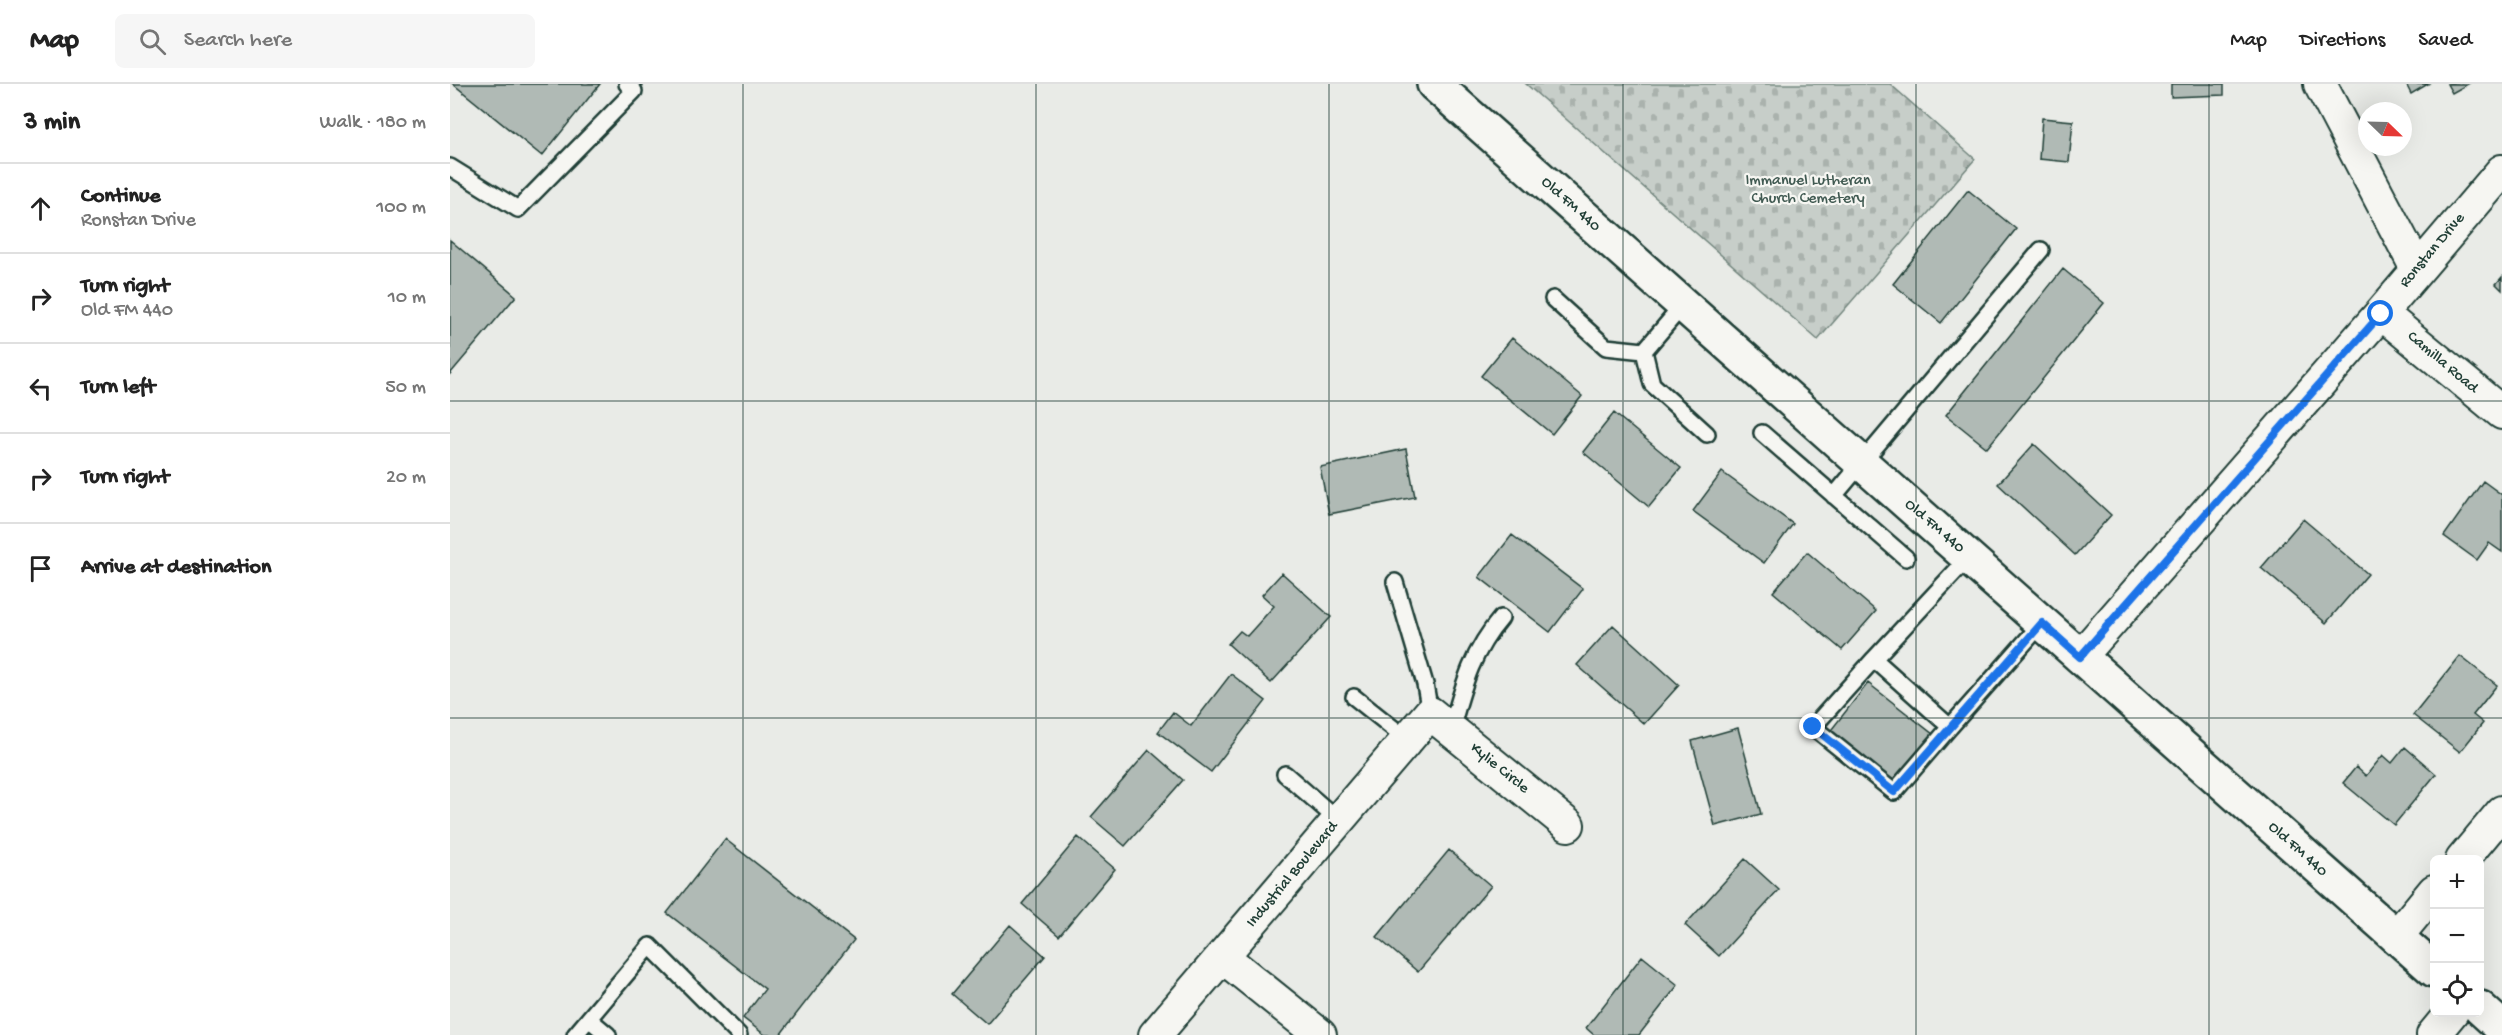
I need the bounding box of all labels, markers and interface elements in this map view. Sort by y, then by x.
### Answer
search box [115,14,535,68]
text: Map [30,25,79,58]
icon: search [136,25,169,58]
text: Search here [184,28,292,54]
text: Map [2230,29,2267,54]
text: Directions [2300,29,2385,54]
text: Saved [2418,29,2472,54]
north arrow [2358,102,2412,156]
text: 3 min [24,108,80,139]
text: Walk · 180 m [319,112,426,135]
park label: Immanuel Lutheran Church Cemetery [1745,172,1871,209]
street label: Old FM 440 [1536,173,1604,237]
text: Continue [81,184,161,210]
icon: ahead [24,192,57,225]
text: 100 m [376,197,426,220]
street label: Ronstan Drive [2396,209,2470,292]
text: Ronstan Drive [81,210,196,233]
text: Turn right [81,274,169,300]
icon: right [24,282,57,315]
text: 10 m [388,287,426,310]
text: Old FM 440 [81,300,173,323]
route start [2367,300,2393,326]
street label: Camilla Road [2403,328,2483,399]
icon: left [24,372,57,405]
text: Turn left [81,375,155,401]
text: 50 m [385,377,426,400]
icon: right [24,462,57,495]
text: Turn right [81,465,169,491]
text: 20 m [386,467,426,490]
street label: Old FM 440 [1900,496,1968,558]
icon: arrive [24,552,57,585]
text: Arrive at destination [81,555,271,581]
route end [1799,713,1825,739]
street label: Kylie Circle [1466,739,1533,799]
street label: Industrial Boulevard [1243,817,1344,932]
street label: Old FM 440 [2263,818,2331,882]
map controls [2430,855,2484,1017]
button: + [2430,855,2484,909]
button: − [2430,909,2484,963]
button: locate [2430,963,2484,1017]

